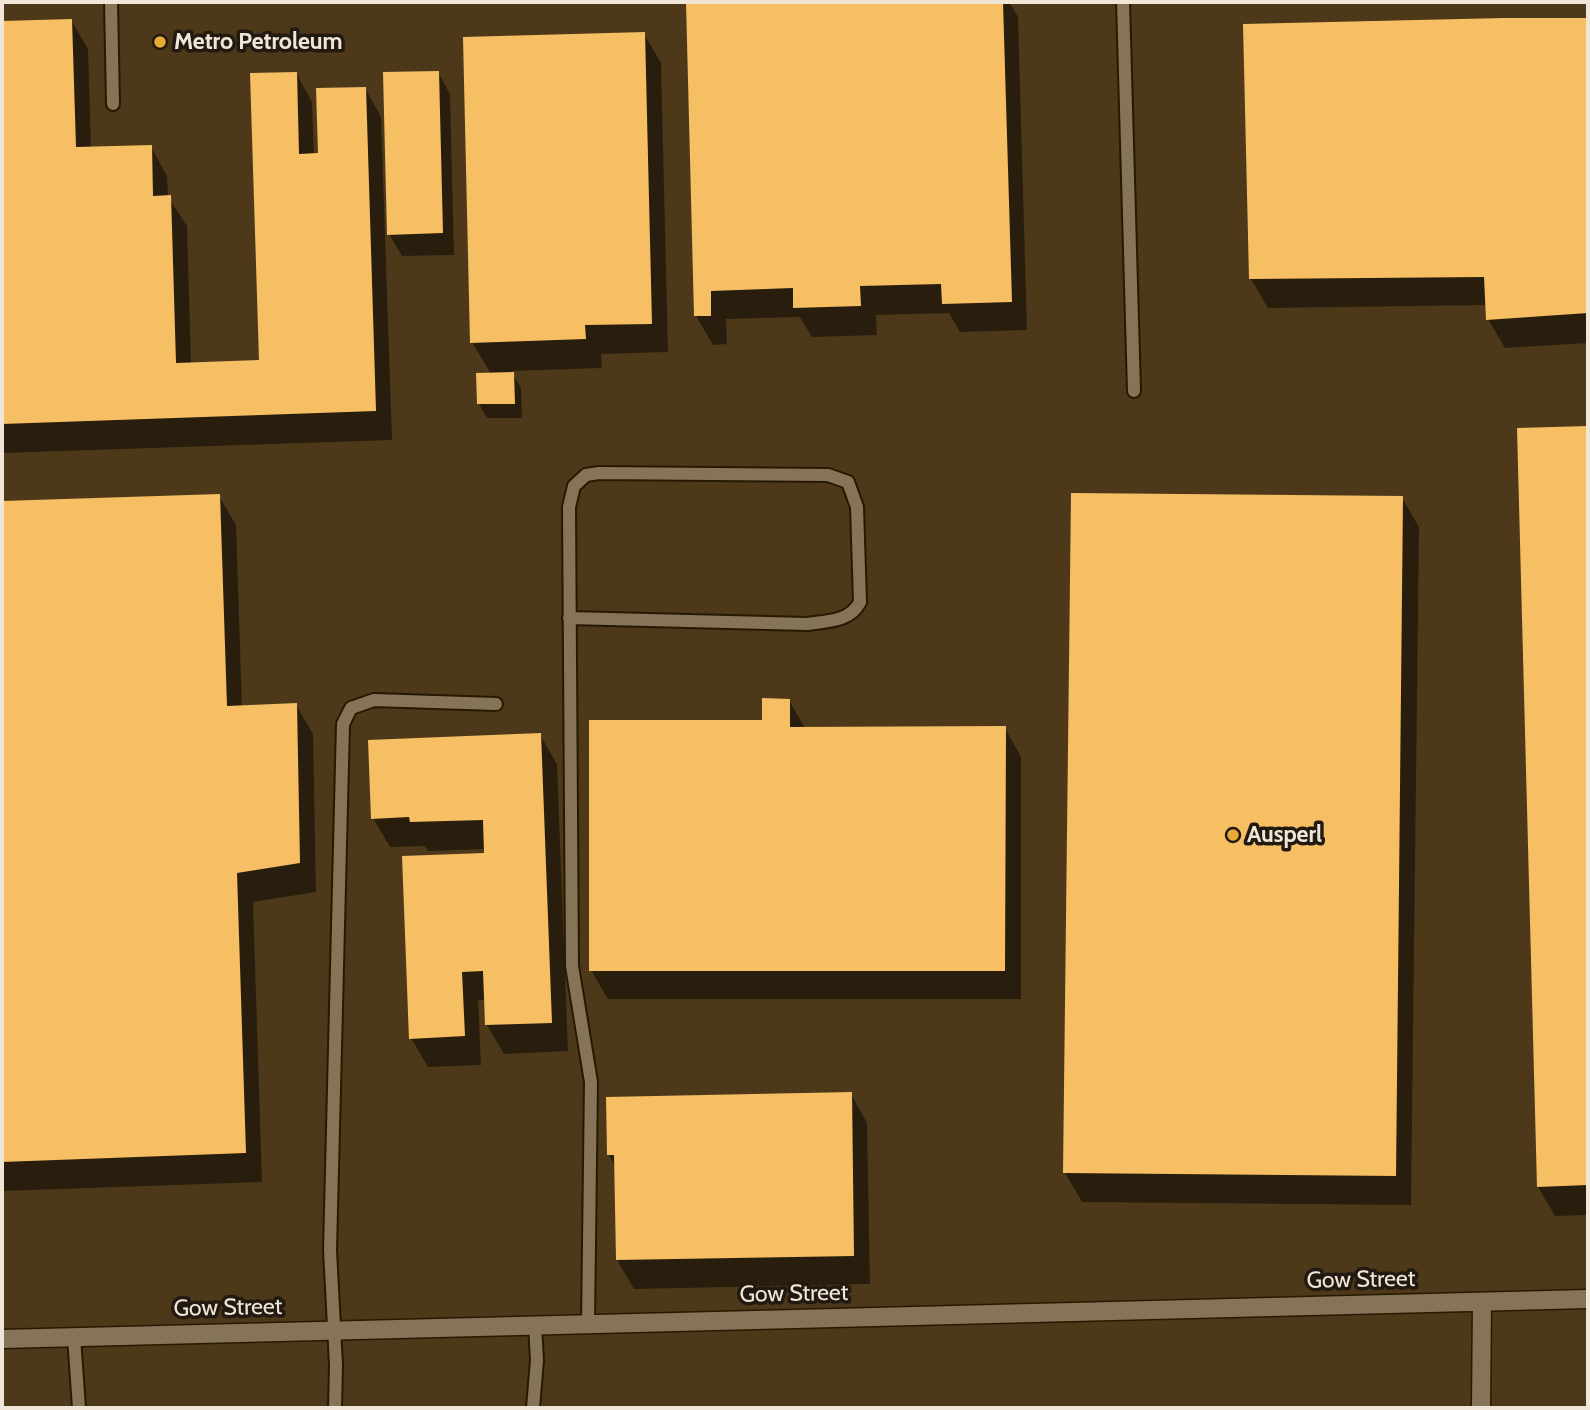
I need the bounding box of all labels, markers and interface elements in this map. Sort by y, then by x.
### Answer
place label: Metro Petroleum [174,28,342,56]
marker: Metro Petroleum [152,34,168,50]
place label: Ausperl [1247,821,1322,849]
marker: Ausperl [1225,827,1241,843]
street label: Gow Street [1306,1265,1416,1295]
street label: Gow Street [739,1279,849,1309]
street label: Gow Street [173,1293,283,1323]

